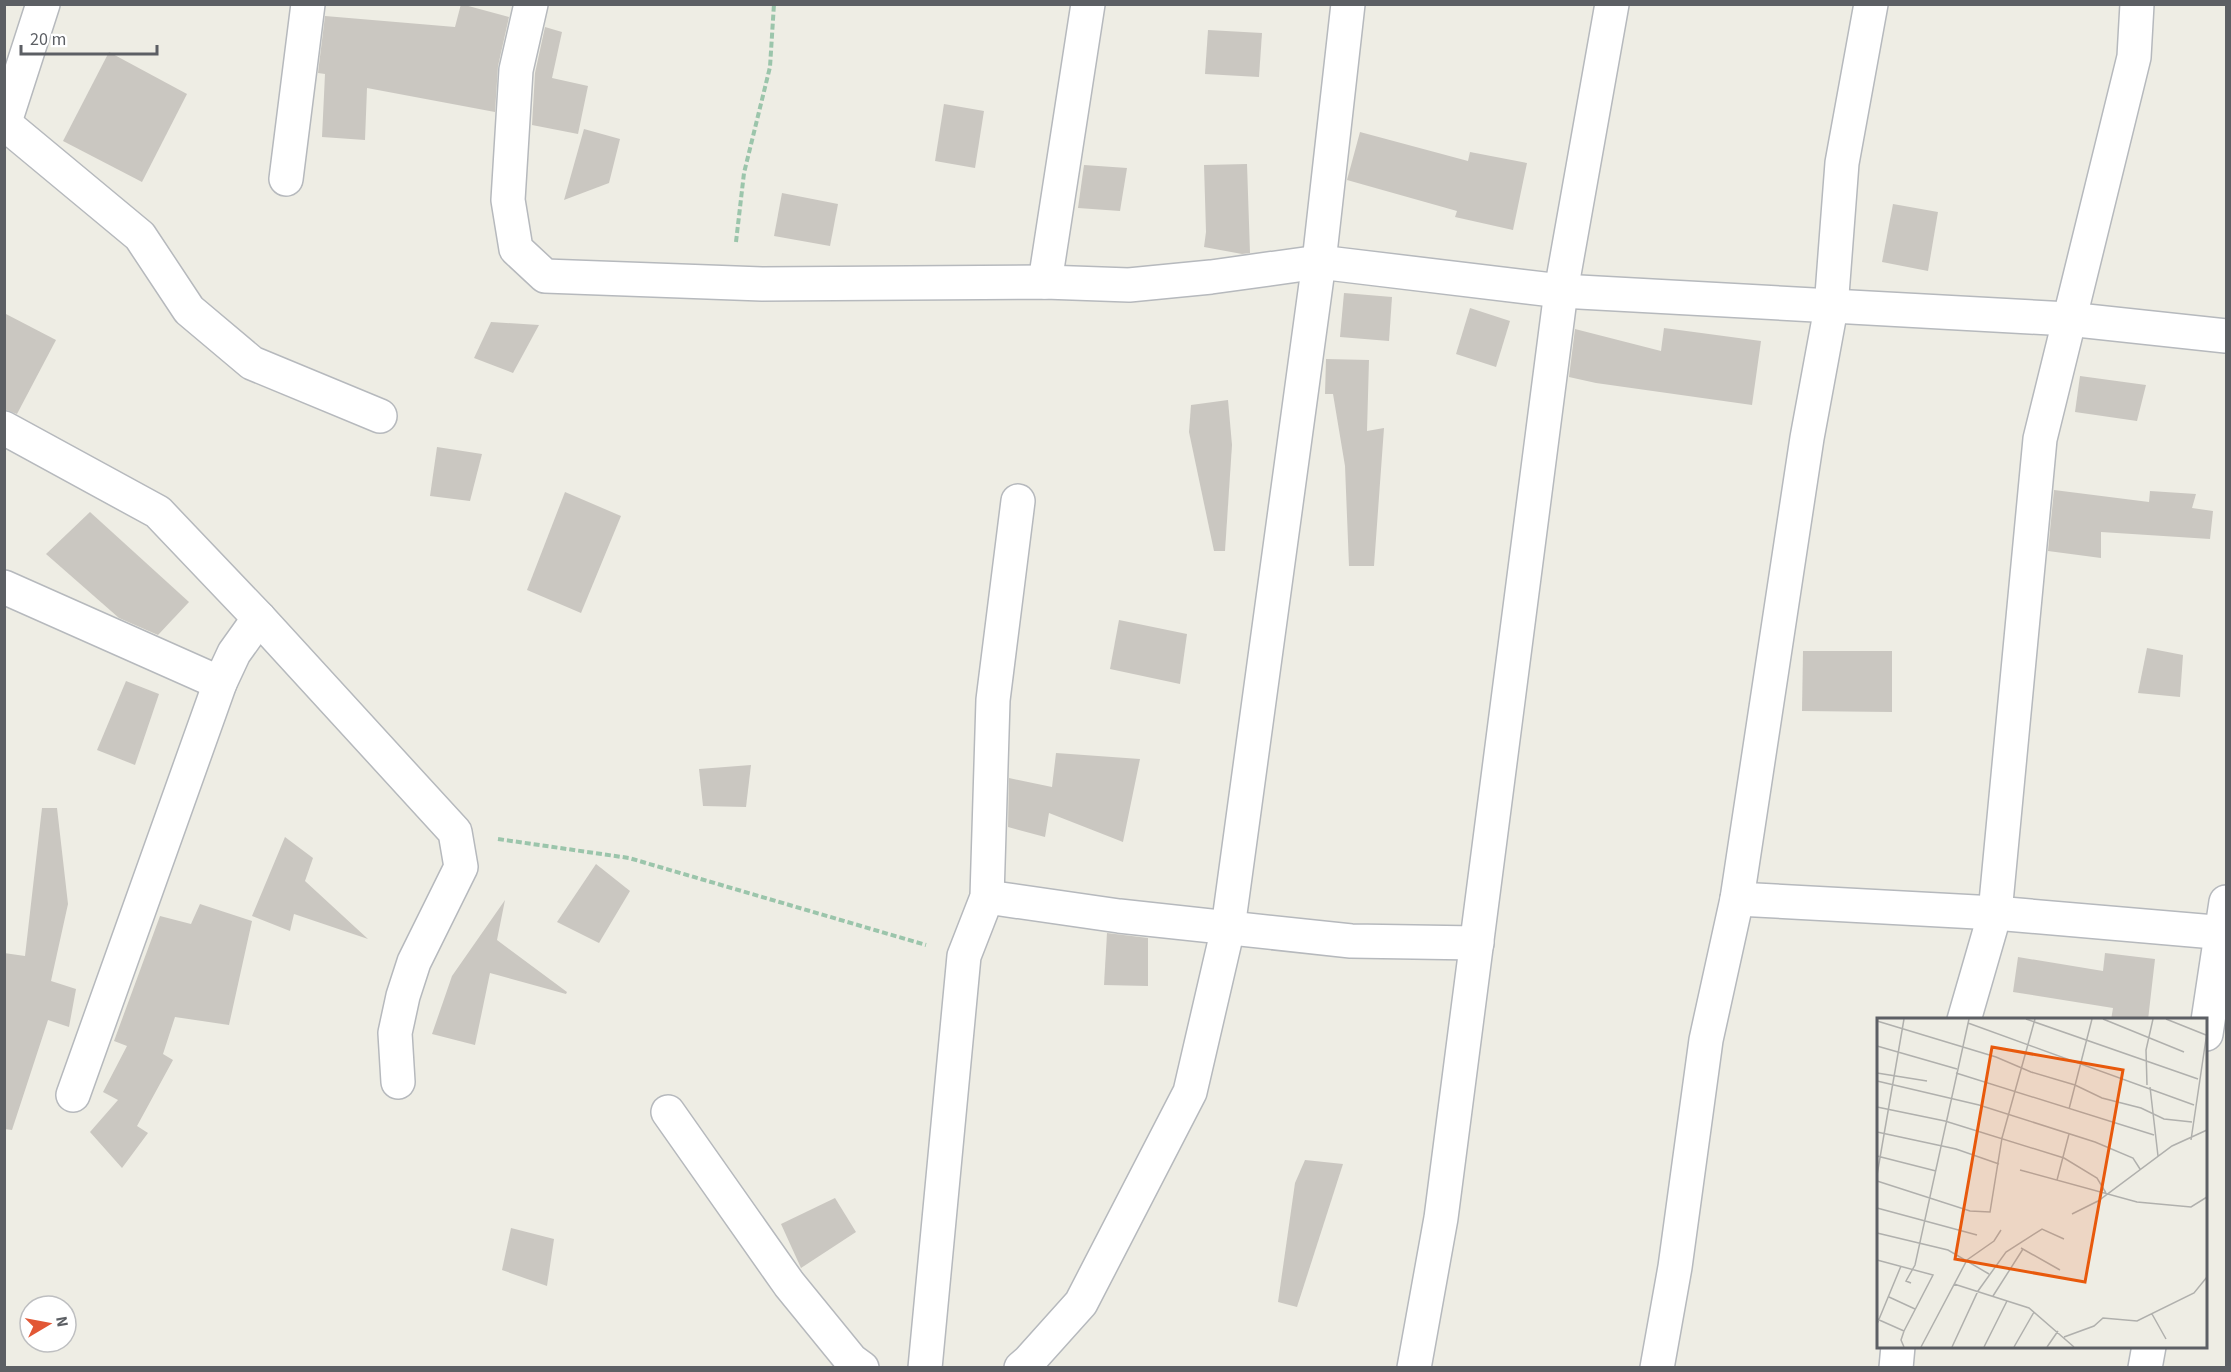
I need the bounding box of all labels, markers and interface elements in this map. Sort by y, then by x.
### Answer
scale bar [21,18,158,56]
text: 20 m [30,27,66,52]
inset map [1877,1018,2207,1348]
north arrow [18,1294,78,1354]
text: N [50,1314,74,1329]

